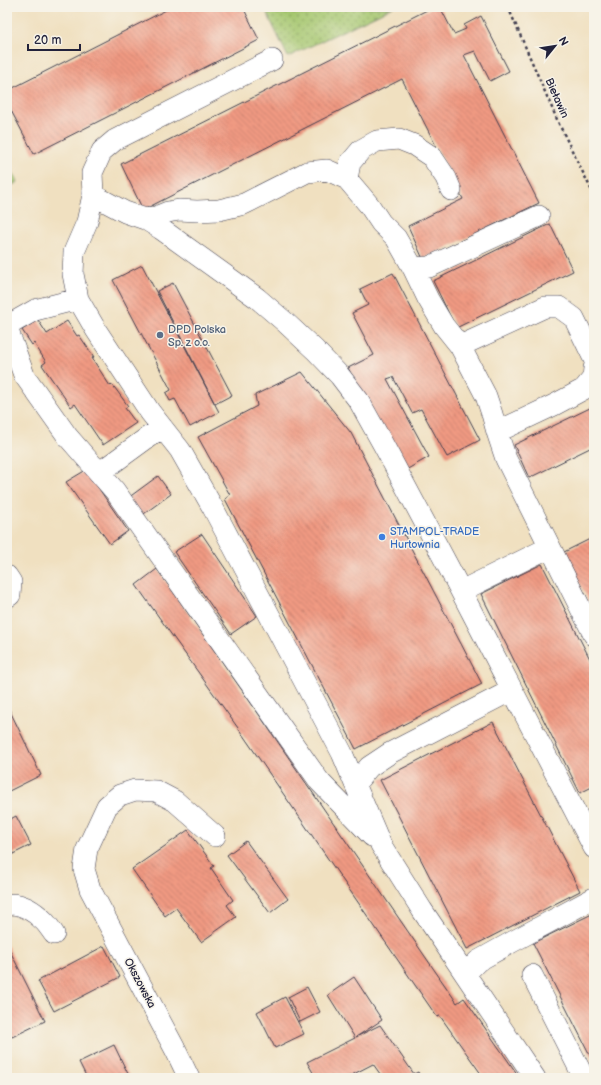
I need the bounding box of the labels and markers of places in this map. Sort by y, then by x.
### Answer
place label: DPD Polska Sp. z o.o. [168,323,226,349]
marker: DPD Polska Sp. z o.o. [155,330,165,340]
place label: STAMPOL-TRADE Hurtownia [390,525,479,551]
marker: STAMPOL-TRADE Hurtownia [377,532,387,542]

